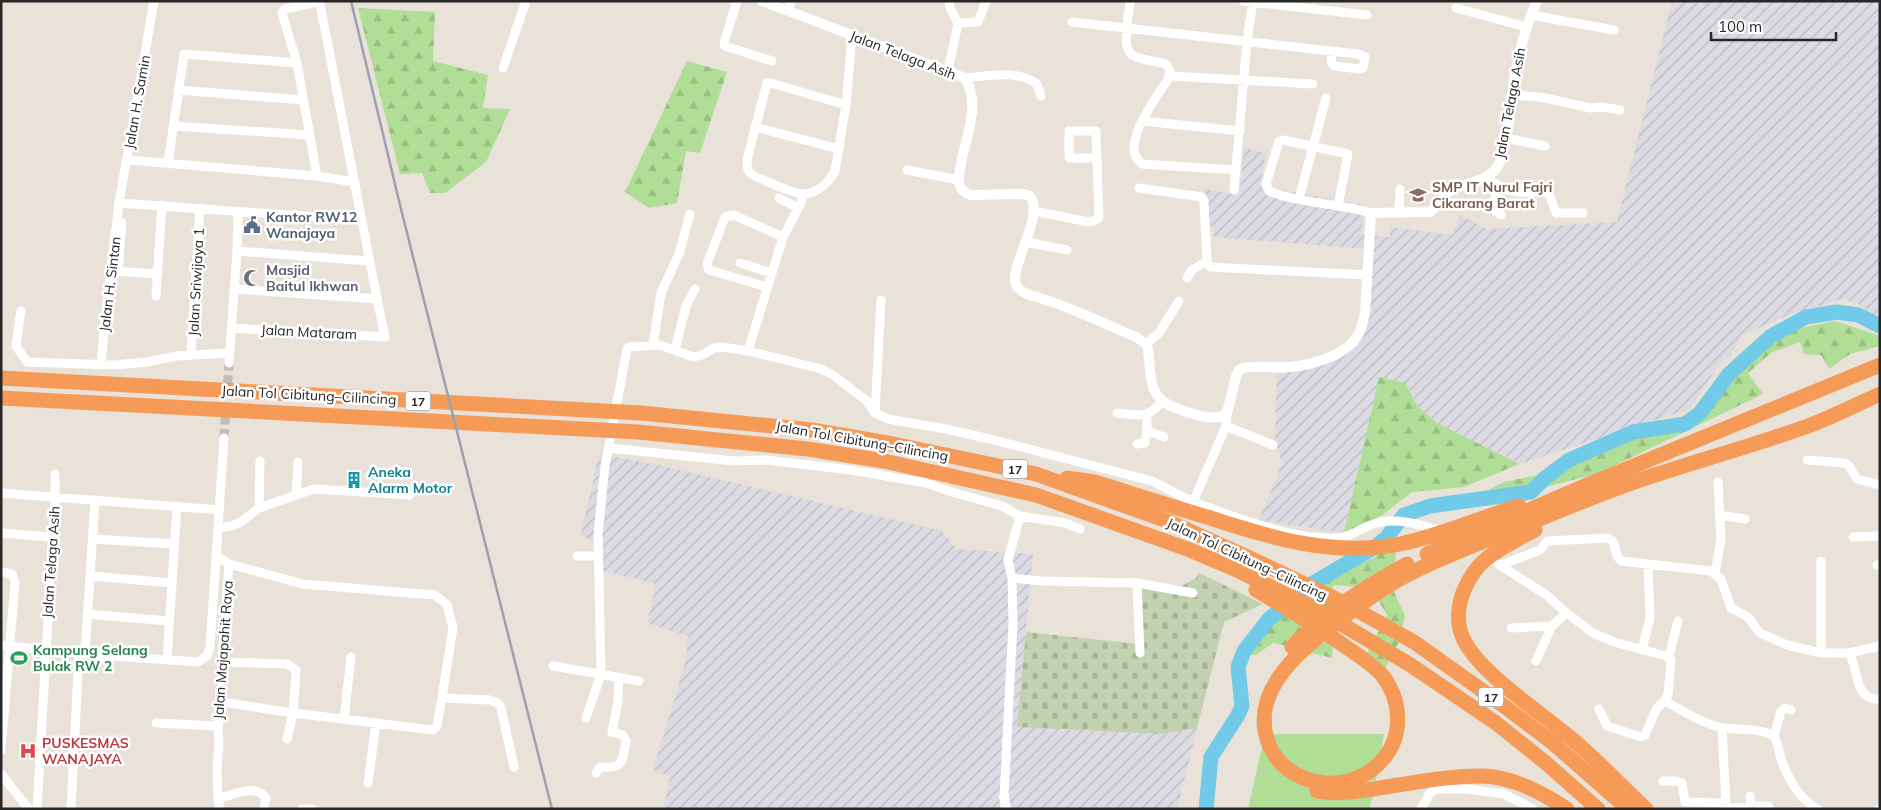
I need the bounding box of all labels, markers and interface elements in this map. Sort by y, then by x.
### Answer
scale bar [1711,10,1836,42]
text: 100 m [1718,17,1762,36]
street label: Jalan Telaga Asih [847,26,959,84]
street label: Jalan Telaga Asih [1490,46,1530,160]
street label: Jalan H. Samin [120,54,154,150]
place label: SMP IT Nurul Fajri Cikarang Barat [1432,178,1552,212]
school or university icon: SMP IT Nurul Fajri Cikarang Barat [1408,185,1428,205]
place label: Kantor RW12 Wanajaya [266,208,357,242]
public building icon: Kantor RW12 Wanajaya [242,215,262,235]
street label: Jalan Sriwijaya 1 [184,227,208,337]
street label: Jalan H. Sintan [95,235,125,333]
place label: Masjid Baitul Ikhwan [266,261,359,295]
mosque icon: Masjid Baitul Ikhwan [242,268,262,288]
street label: Jalan Mataram [261,320,357,344]
street label: Jalan Tol Cibitung–Cilincing [221,381,397,409]
road number: 17 [406,392,430,411]
street label: Jalan Tol Cibitung–Cilincing [774,417,950,465]
road number: 17 [1002,459,1028,478]
place label: Aneka Alarm Motor [368,463,453,497]
building icon: Aneka Alarm Motor [344,470,364,490]
street label: Jalan Telaga Asih [38,505,64,619]
street label: Jalan Tol Cibitung–Cilincing [1164,514,1330,604]
street label: Jalan Majapahit Raya [209,580,237,720]
place label: Kampung Selang Bulak RW 2 [33,641,148,675]
sports icon: Kampung Selang Bulak RW 2 [9,648,29,668]
road number: 17 [1478,688,1504,706]
place label: PUSKESMAS WANAJAYA [42,734,129,768]
hospital icon: PUSKESMAS WANAJAYA [18,741,38,761]

